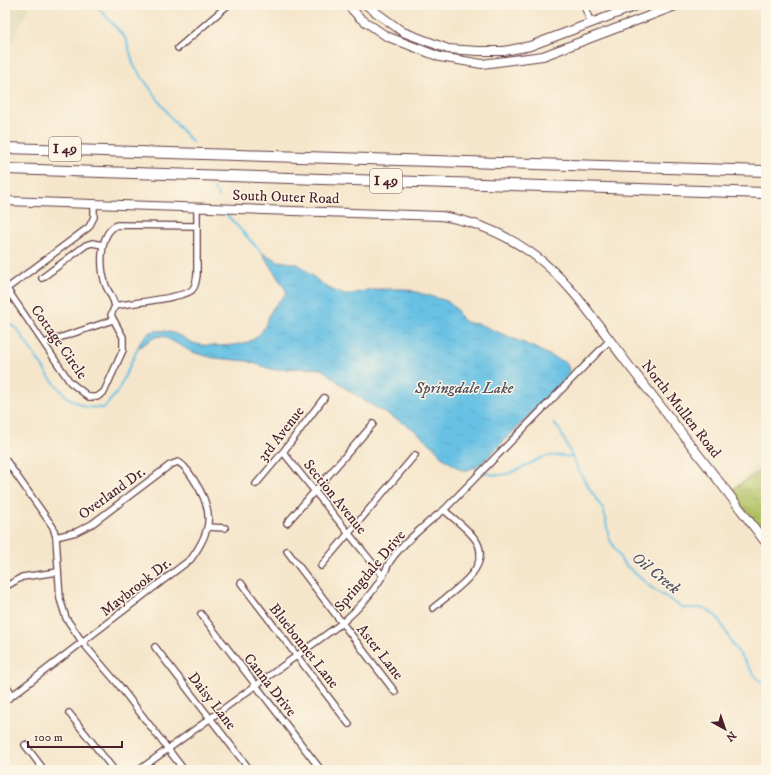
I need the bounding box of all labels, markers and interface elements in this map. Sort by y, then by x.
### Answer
road number: I 49 [49,137,81,161]
road number: I 49 [370,169,402,193]
street label: South Outer Road [232,186,340,208]
street label: Cottage Circle [26,301,92,383]
street label: North Mullen Road [637,356,725,462]
water label: Springdale Lake [414,378,514,398]
street label: 3rd Avenue [253,403,309,465]
street label: Section Avenue [299,456,371,538]
street label: Overland Dr. [75,462,149,524]
street label: Springdale Drive [330,526,410,616]
water label: Oil Creek [628,548,684,599]
street label: Maybrook Dr. [97,553,175,621]
street label: Bluebonnet Lane [265,600,343,692]
street label: Aster Lane [352,620,408,684]
street label: Canna Drive [239,650,301,720]
street label: Daisy Lane [184,668,240,734]
north arrow [705,709,745,749]
scale bar [28,723,122,749]
text: N [723,728,739,744]
text: 100 m [34,730,63,745]

